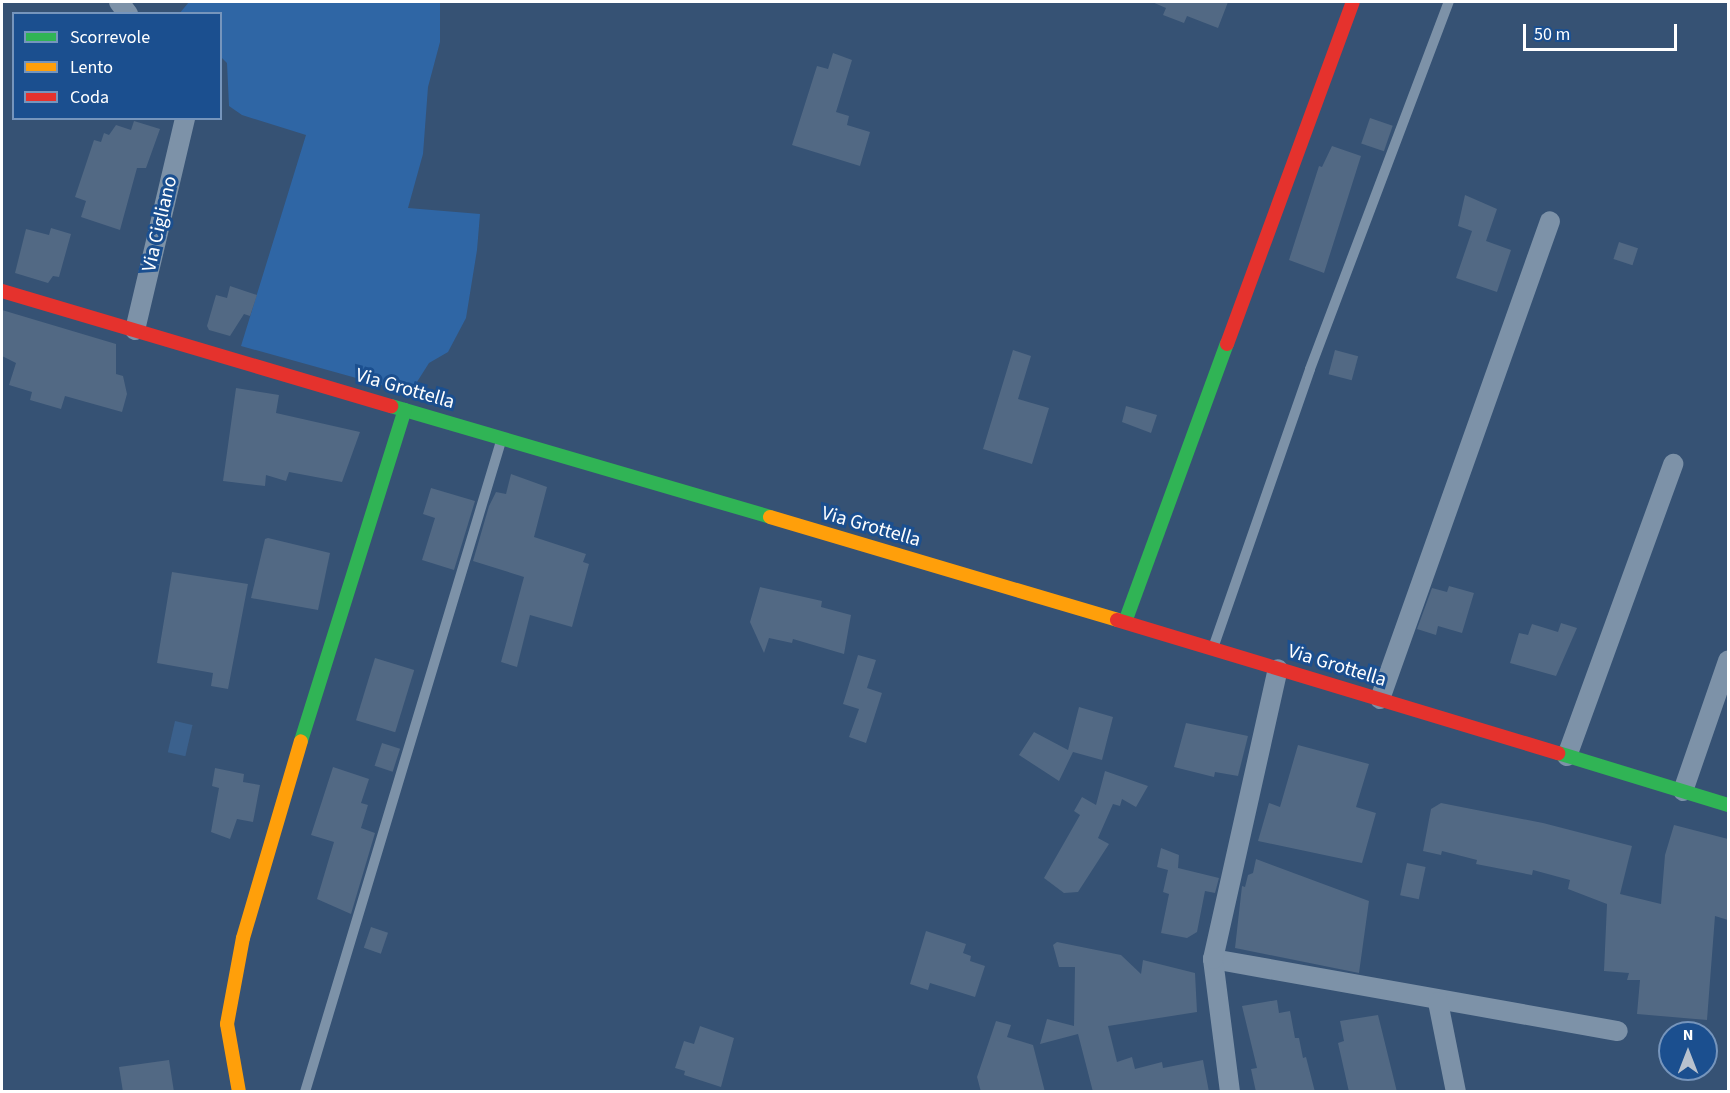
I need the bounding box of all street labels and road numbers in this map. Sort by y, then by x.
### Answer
street label: Via Cigliano [137,174,183,274]
street label: Via Grottella [353,363,457,415]
street label: Via Grottella [819,501,923,553]
street label: Via Grottella [1285,640,1389,692]

